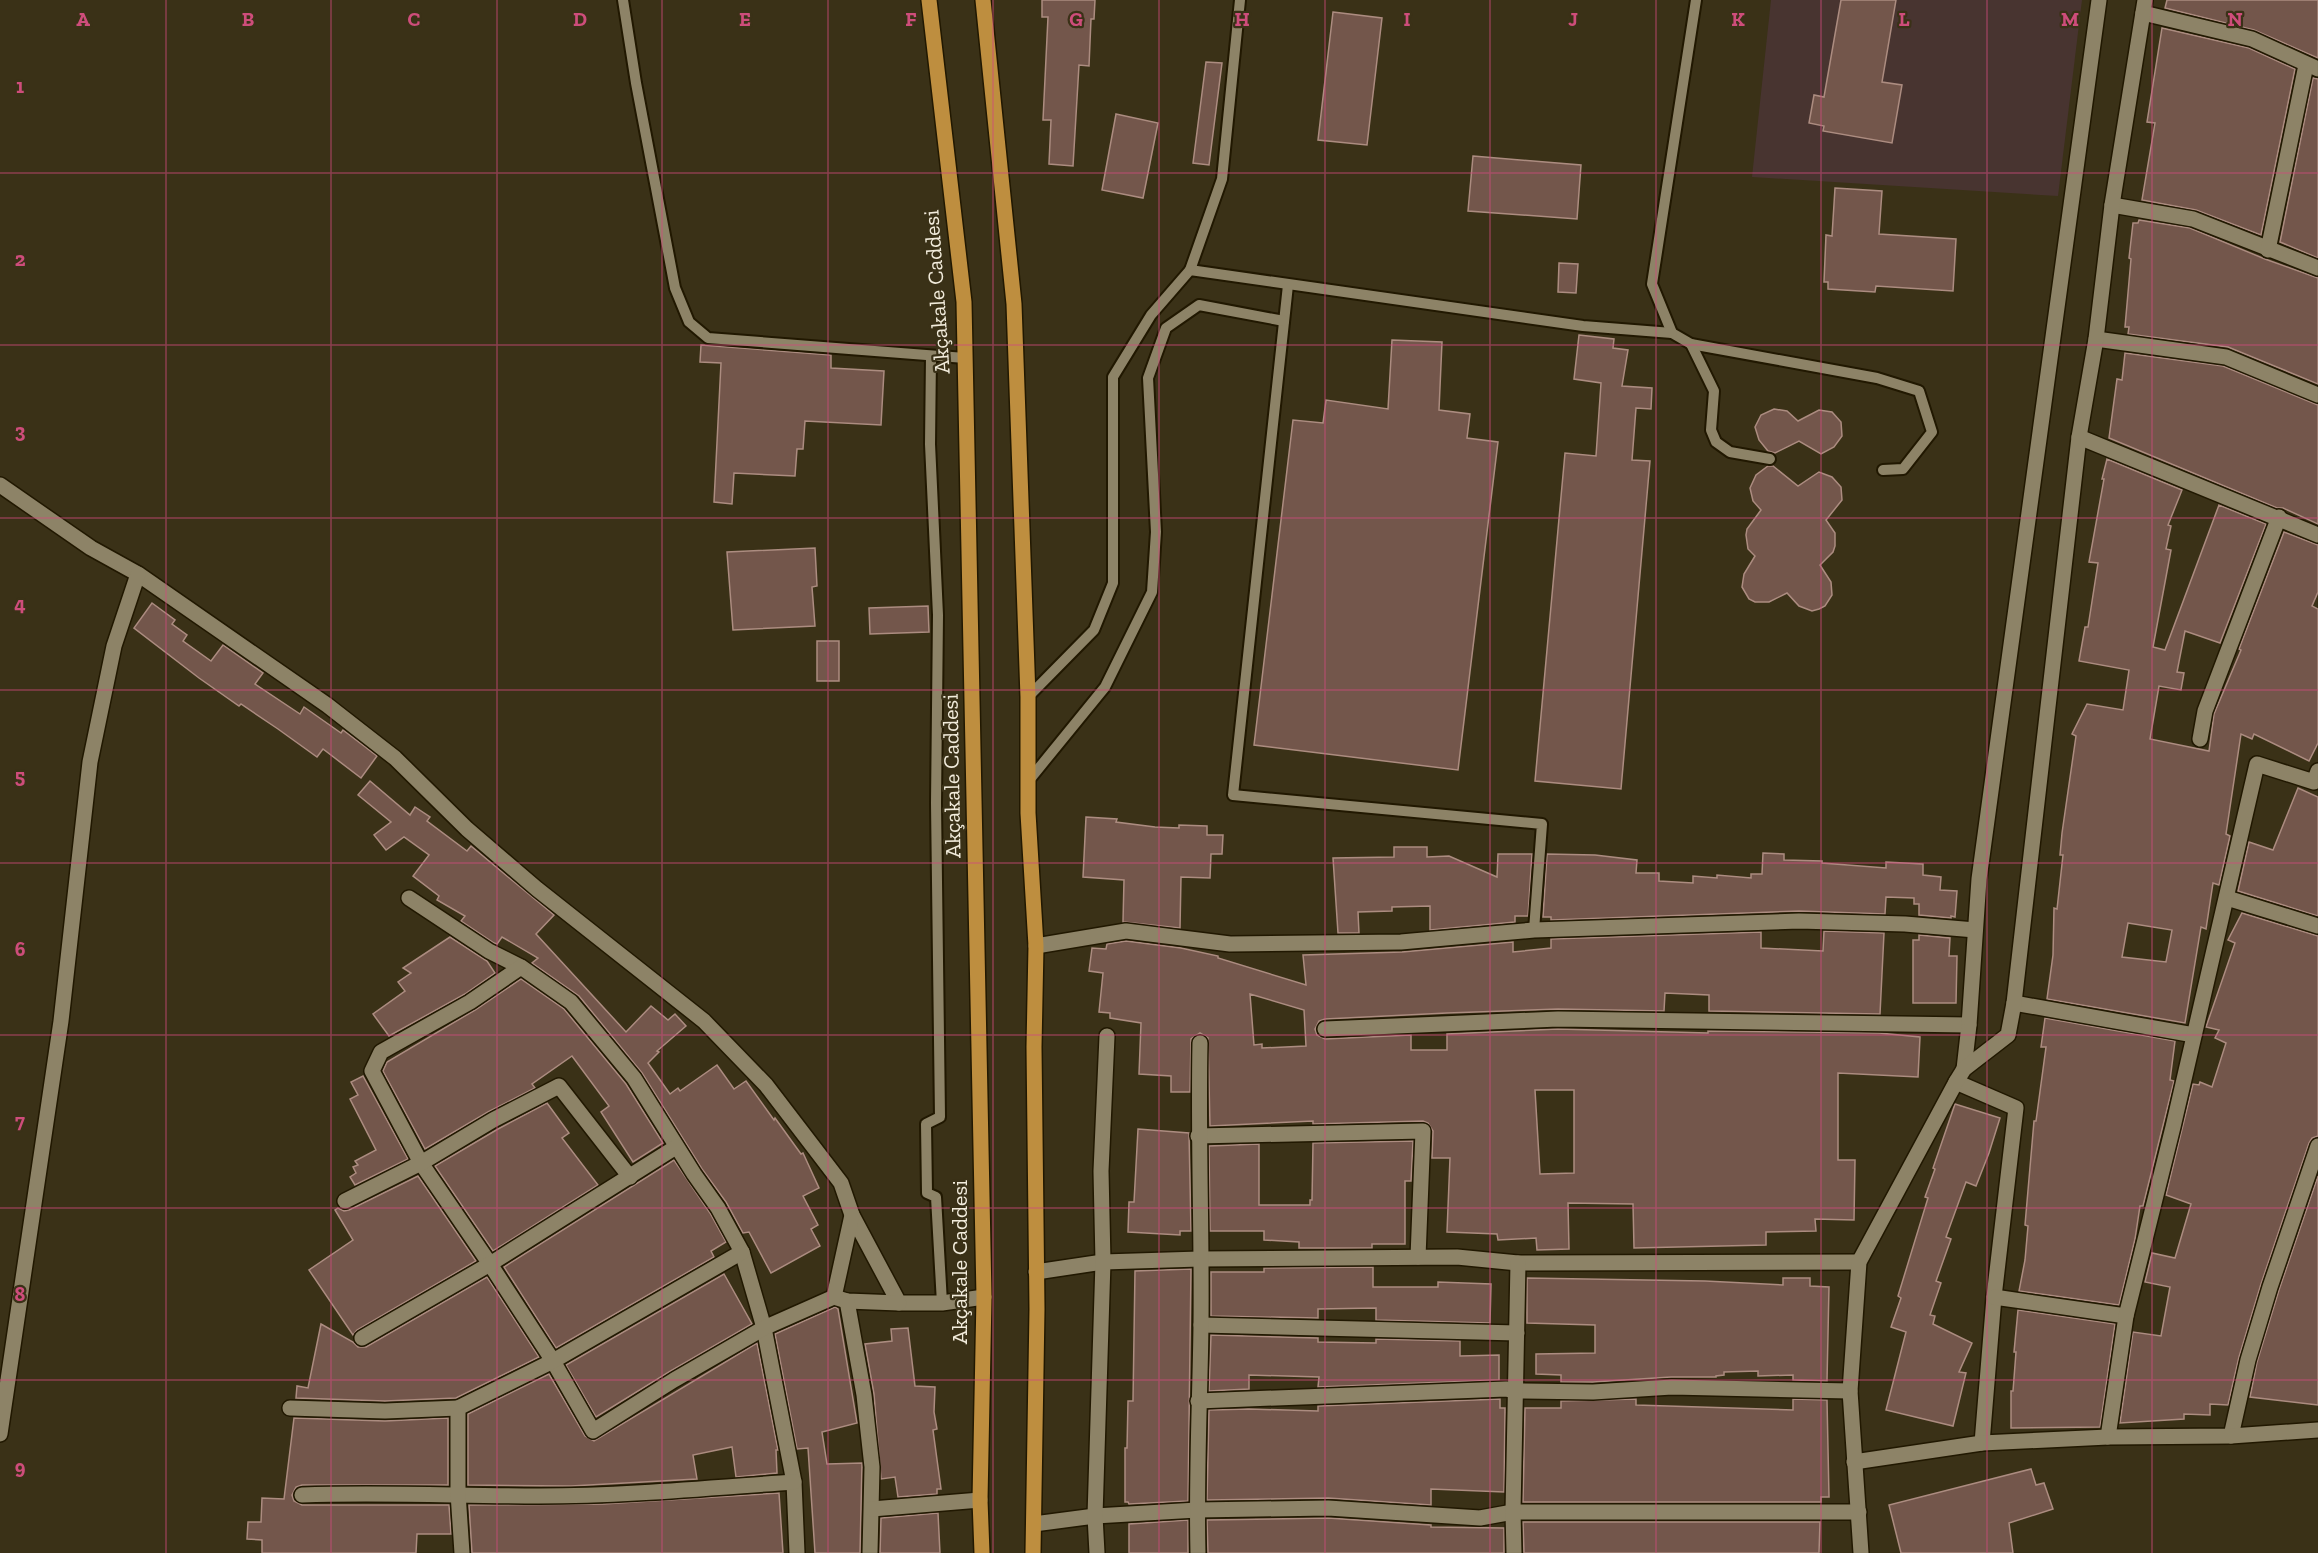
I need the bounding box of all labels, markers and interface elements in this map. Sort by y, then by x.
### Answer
text: A [76,7,90,31]
text: B [242,7,254,31]
text: C [408,7,421,31]
text: D [573,7,587,31]
text: E [739,7,751,31]
text: F [905,7,917,31]
text: G [1069,7,1083,31]
text: H [1234,7,1250,31]
text: I [1403,7,1411,31]
text: J [1568,7,1578,31]
text: K [1731,7,1745,31]
text: L [1898,7,1910,31]
text: M [2061,7,2079,31]
text: N [2227,7,2243,31]
text: 1 [16,74,24,98]
street label: Akçakale Caddesi [917,209,956,375]
text: 2 [15,247,26,271]
text: 3 [15,419,26,443]
text: 4 [14,592,26,616]
street label: Akçakale Caddesi [937,694,966,858]
text: 5 [15,764,25,788]
text: 6 [15,937,26,961]
text: 7 [15,1109,25,1133]
street label: Akçakale Caddesi [946,1180,973,1344]
text: 8 [15,1282,26,1306]
text: 9 [15,1455,26,1479]

